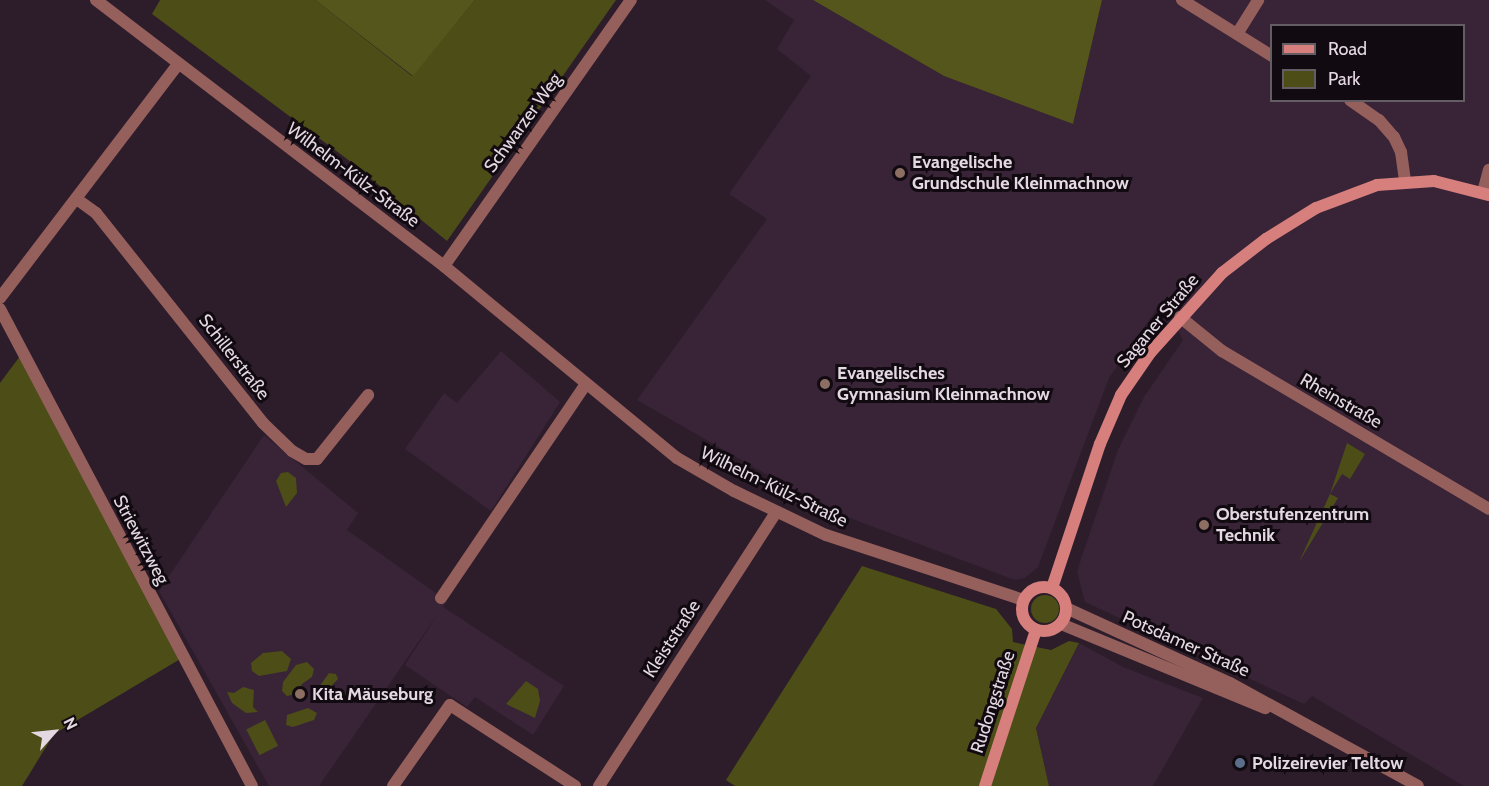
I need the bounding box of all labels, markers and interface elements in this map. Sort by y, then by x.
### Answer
legend [1270,24,1465,102]
text: Road [1328,38,1367,60]
text: Park [1328,68,1360,90]
street label: Schwarzer Weg [480,69,566,177]
street label: Wilhelm-Külz-Straße [282,118,424,232]
place label: Evangelische Grundschule Kleinmachnow [912,152,1129,195]
marker: Evangelische Grundschule Kleinmachnow [893,166,907,180]
street label: Saganer Straße [1113,270,1203,372]
street label: Schillerstraße [194,310,274,404]
place label: Evangelisches Gymnasium Kleinmachnow [837,363,1050,406]
street label: Rheinstraße [1296,369,1386,433]
marker: Evangelisches Gymnasium Kleinmachnow [818,377,832,391]
street label: Wilhelm-Külz-Straße [697,442,851,532]
street label: Striewitzweg [109,492,173,588]
place label: Oberstufenzentrum Technik [1216,504,1369,546]
marker: Oberstufenzentrum Technik [1197,518,1211,532]
street label: Kleiststraße [639,596,705,682]
street label: Potsdamer Straße [1119,606,1253,682]
street label: Rudongstraße [966,648,1020,756]
place label: Kita Mäuseburg [312,683,433,705]
marker: Kita Mäuseburg [293,687,307,701]
north arrow [24,702,84,762]
text: N [59,714,82,733]
place label: Polizeirevier Teltow [1252,752,1403,774]
marker: Polizeirevier Teltow [1233,756,1247,770]

